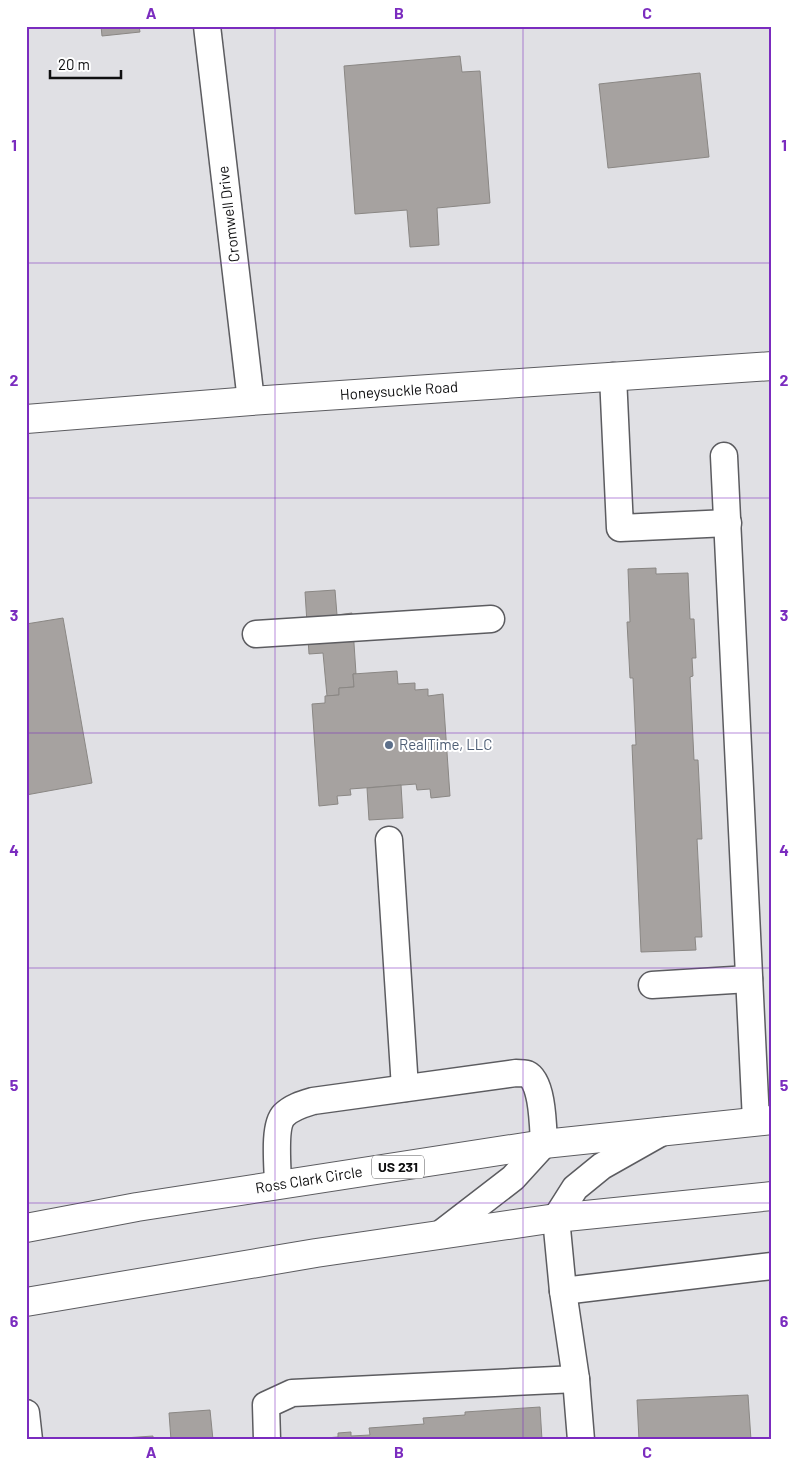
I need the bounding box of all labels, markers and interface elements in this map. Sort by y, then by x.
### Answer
text: A [146,3,157,22]
text: B [394,3,404,22]
text: C [642,3,652,22]
scale bar [50,48,121,80]
text: 20 m [58,55,90,73]
text: 1 [11,135,17,154]
text: 1 [781,135,787,154]
street label: Cromwell Drive [213,165,243,263]
text: 2 [10,370,19,389]
text: 2 [780,370,789,389]
street label: Honeysuckle Road [339,377,459,403]
text: 3 [10,605,18,624]
text: 3 [780,605,788,624]
place label: RealTime, LLC [399,735,492,753]
marker: RealTime, LLC [383,739,395,751]
text: 4 [9,840,19,859]
text: 4 [779,840,789,859]
text: 5 [10,1075,19,1094]
text: 5 [780,1075,789,1094]
road number: US 231 [372,1156,424,1178]
street label: Ross Clark Circle [254,1162,364,1196]
text: 6 [10,1311,19,1330]
text: 6 [780,1311,789,1330]
text: A [146,1442,157,1461]
text: B [394,1442,404,1461]
text: C [642,1442,652,1461]

